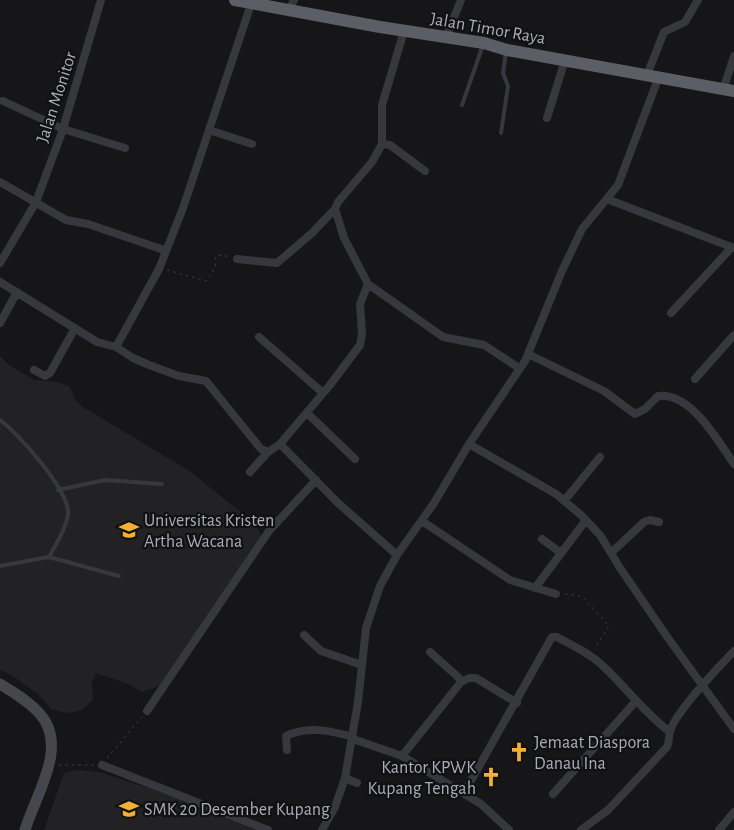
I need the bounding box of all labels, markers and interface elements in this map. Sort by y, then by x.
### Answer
street label: Jalan Timor Raya [429,10,547,48]
street label: Jalan Monitor [34,49,80,145]
place label: Universitas Kristen Artha Wacana [144,512,274,551]
school or university icon: Universitas Kristen Artha Wacana [118,519,140,541]
place label: Jemaat Diaspora Danau Ina [534,734,650,773]
church icon: Jemaat Diaspora Danau Ina [508,741,530,763]
place label: Kantor KPWK Kupang Tengah [368,759,476,798]
church icon: Kantor KPWK Kupang Tengah [480,766,502,788]
school or university icon: SMK 20 Desember Kupang [118,798,140,820]
place label: SMK 20 Desember Kupang [144,801,330,819]

